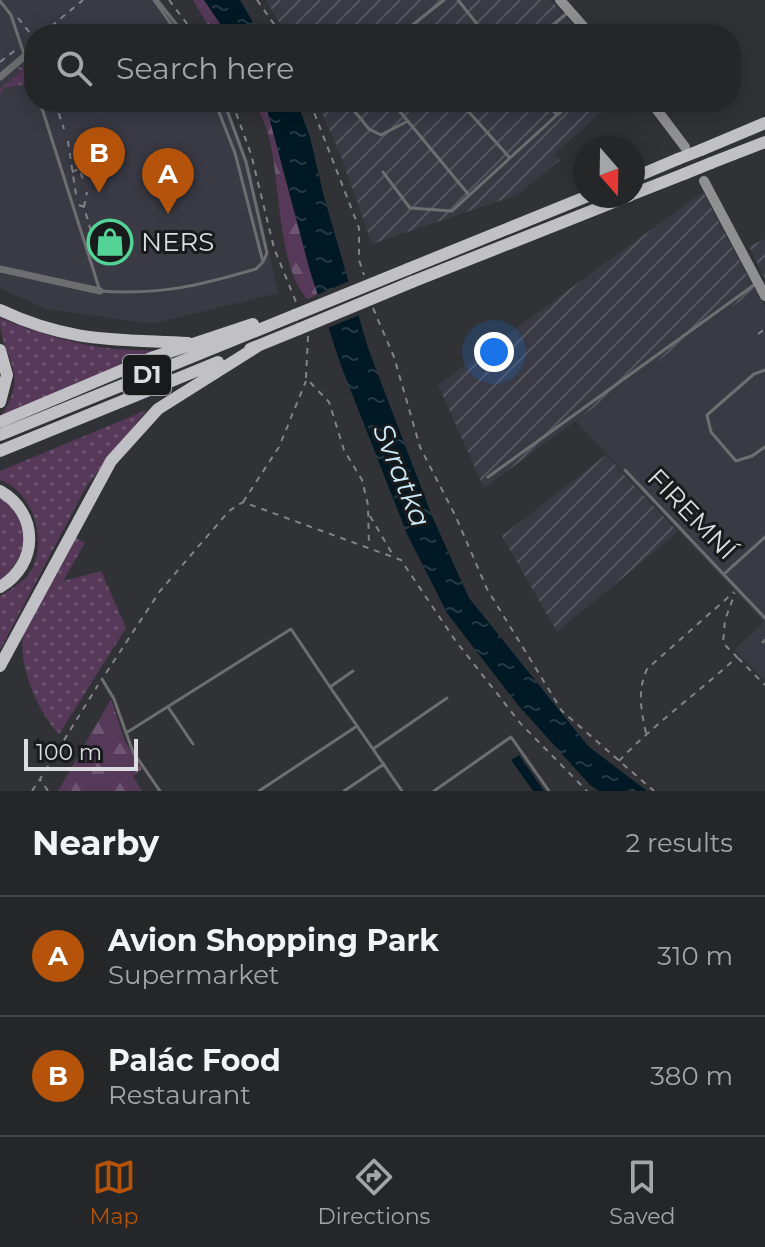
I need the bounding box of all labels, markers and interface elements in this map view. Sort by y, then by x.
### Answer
search box [24,24,741,112]
icon: search [52,46,96,90]
text: Search here [116,50,294,87]
pin: B [73,127,125,193]
north arrow [573,136,645,208]
pin: A [142,148,194,214]
shop icon: NERS [86,218,134,266]
place label: NERS [141,226,214,258]
your location [474,332,514,372]
road number: D1 [123,355,171,395]
water label: Svratka [366,418,438,532]
street label: FIREMNÍ [641,462,744,567]
scale bar [24,735,138,771]
text: 100 m [36,739,102,766]
text: Nearby [32,822,159,864]
text: 2 results [625,827,733,859]
text: Avion Shopping Park [108,922,439,959]
text: A [48,940,68,972]
text: 310 m [657,940,733,972]
text: Supermarket [108,959,279,991]
text: Palác Food [108,1042,281,1079]
text: B [48,1060,68,1092]
text: 380 m [650,1060,733,1092]
text: Restaurant [108,1079,251,1111]
tab: Map [90,1155,138,1230]
tab: Directions [318,1155,430,1230]
tab: Saved [609,1155,675,1230]

